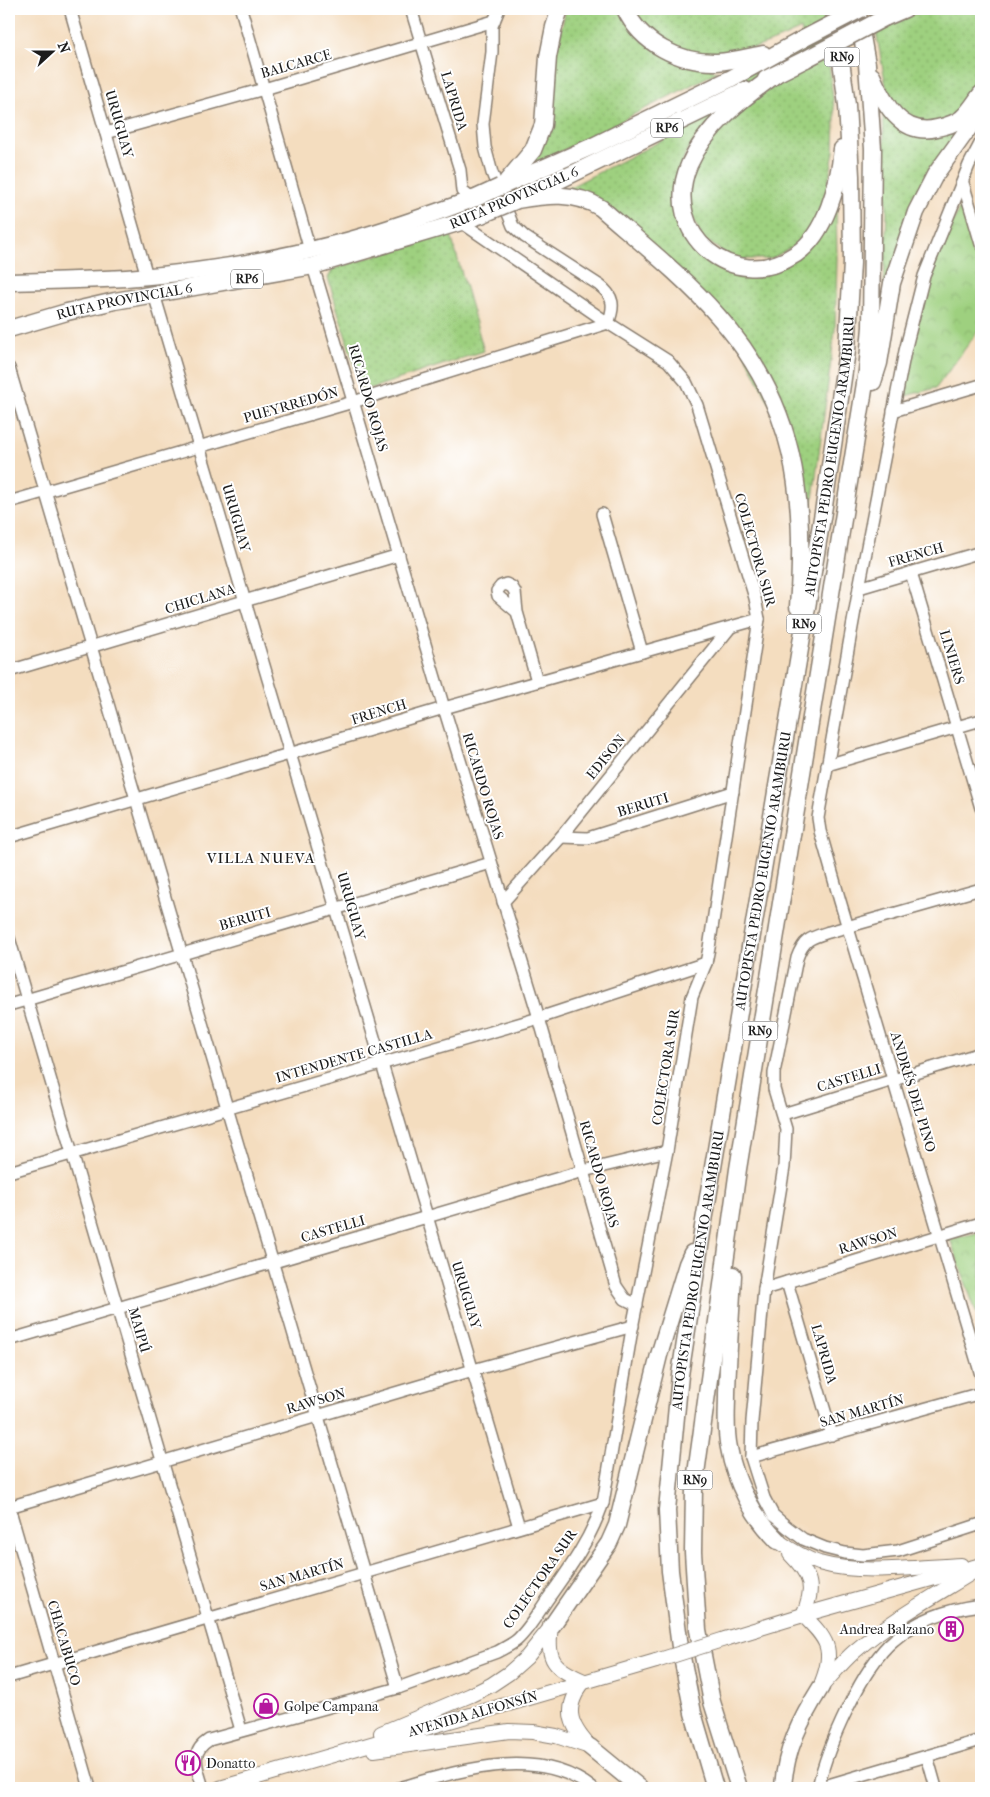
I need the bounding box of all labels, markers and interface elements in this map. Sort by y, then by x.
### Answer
north arrow [28,28,78,78]
text: N [54,40,74,56]
street label: BALCARCE [259,46,334,82]
road number: RN9 [824,48,860,66]
street label: LAPRIDA [437,69,471,134]
street label: URUGUAY [101,88,137,161]
road number: RP6 [651,119,683,138]
street label: RUTA PROVINCIAL 6 [447,163,581,233]
road number: RP6 [231,270,263,288]
street label: RUTA PROVINCIAL 6 [54,279,194,323]
street label: AUTOPISTA PEDRO EUGENIO ARAMBURU [800,315,857,598]
street label: RICARDO ROJAS [345,342,391,454]
street label: PUEYRREDÓN [241,382,341,427]
street label: URUGUAY [218,482,254,555]
street label: COLECTORA SUR [731,491,780,610]
street label: FRENCH [886,539,946,571]
street label: CHICLANA [163,580,238,618]
road number: RN9 [786,614,822,634]
street label: LINIERS [936,628,968,686]
street label: FRENCH [349,696,409,728]
street label: RICARDO ROJAS [459,730,507,842]
street label: AUTOPISTA PEDRO EUGENIO ARAMBURU [731,730,795,1012]
street label: EDISON [583,731,630,783]
street label: BERUTI [615,789,671,821]
district label: VILLA NUEVA [206,849,315,867]
street label: URUGUAY [333,870,369,943]
street label: BERUTI [217,903,273,934]
street label: COLECTORA SUR [648,1007,684,1126]
road number: RN9 [742,1021,778,1040]
street label: INTENDENTE CASTILLA [274,1025,435,1087]
street label: ANDRÉS DEL PINO [886,1028,940,1154]
street label: CASTELLI [815,1060,884,1096]
street label: RICARDO ROJAS [576,1118,622,1230]
street label: AUTOPISTA PEDRO EUGENIO ARAMBURU [668,1129,728,1412]
street label: CASTELLI [299,1212,368,1246]
street label: RAWSON [836,1224,900,1258]
street label: URUGUAY [448,1259,485,1332]
street label: MAIPÚ [124,1305,155,1355]
street label: LAPRIDA [807,1322,841,1387]
street label: RAWSON [284,1384,348,1418]
street label: SAN MARTÍN [818,1390,907,1431]
road number: RN9 [678,1470,712,1490]
street label: COLECTORA SUR [499,1525,581,1632]
street label: SAN MARTÍN [258,1554,347,1595]
street label: CHACABUCO [44,1598,84,1688]
building icon: Andrea Balzano [938,1616,964,1642]
place label: Andrea Balzano [839,1621,934,1638]
street label: AVENIDA ALFONSÍN [405,1686,540,1741]
shop icon: Golpe Campana [253,1693,279,1719]
place label: Golpe Campana [284,1698,379,1715]
restaurant icon: Donatto [175,1750,201,1776]
place label: Donatto [206,1755,255,1772]

